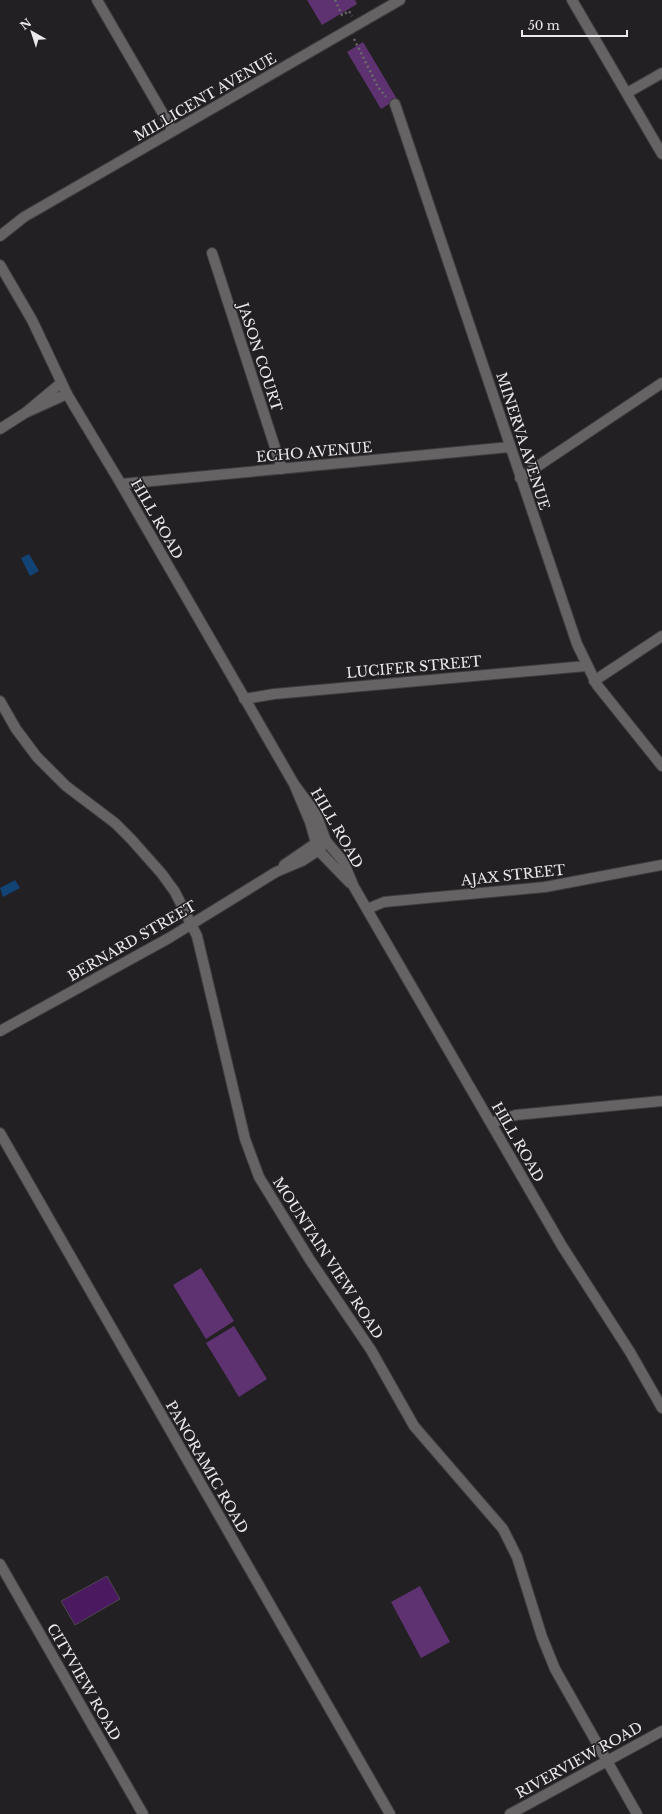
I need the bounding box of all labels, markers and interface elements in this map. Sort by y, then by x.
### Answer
north arrow [12,12,52,52]
scale bar [522,12,627,38]
text: N [17,15,35,33]
text: 50 m [528,18,560,33]
street label: MILLICENT AVENUE [131,49,279,145]
street label: JASON COURT [233,298,286,414]
street label: MINERVA AVENUE [492,370,554,512]
street label: ECHO AVENUE [255,438,373,466]
street label: HILL ROAD [127,476,187,562]
street label: LUCIFER STREET [346,652,482,682]
street label: HILL ROAD [307,785,367,871]
street label: AJAX STREET [459,861,566,890]
street label: BERNARD STREET [65,897,199,985]
street label: HILL ROAD [488,1099,548,1185]
street label: MOUNTAIN VIEW ROAD [269,1174,387,1342]
street label: PANORAMIC ROAD [162,1398,252,1536]
street label: CITYVIEW ROAD [43,1620,125,1744]
street label: RIVERVIEW ROAD [513,1718,645,1802]

